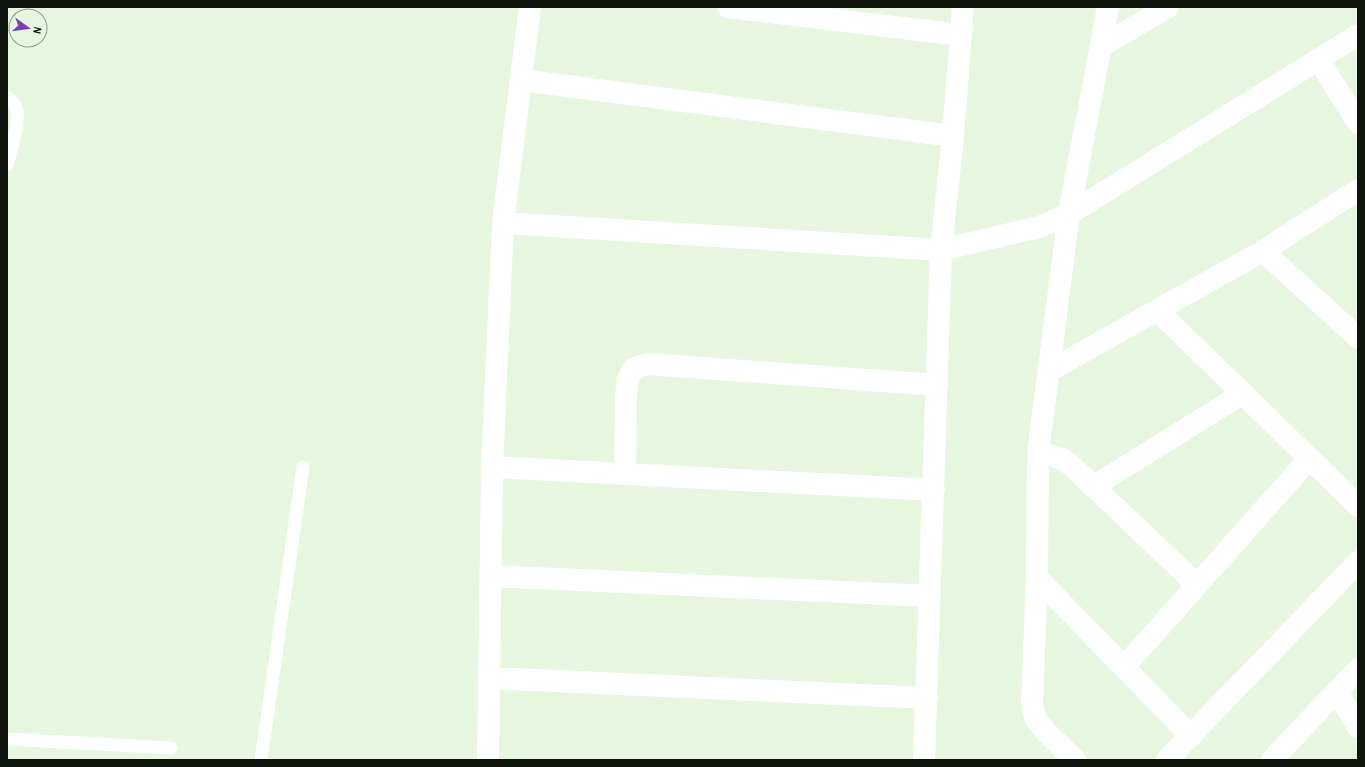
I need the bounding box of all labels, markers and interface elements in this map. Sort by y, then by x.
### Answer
north arrow [8,8,48,48]
text: N [30,26,45,35]

